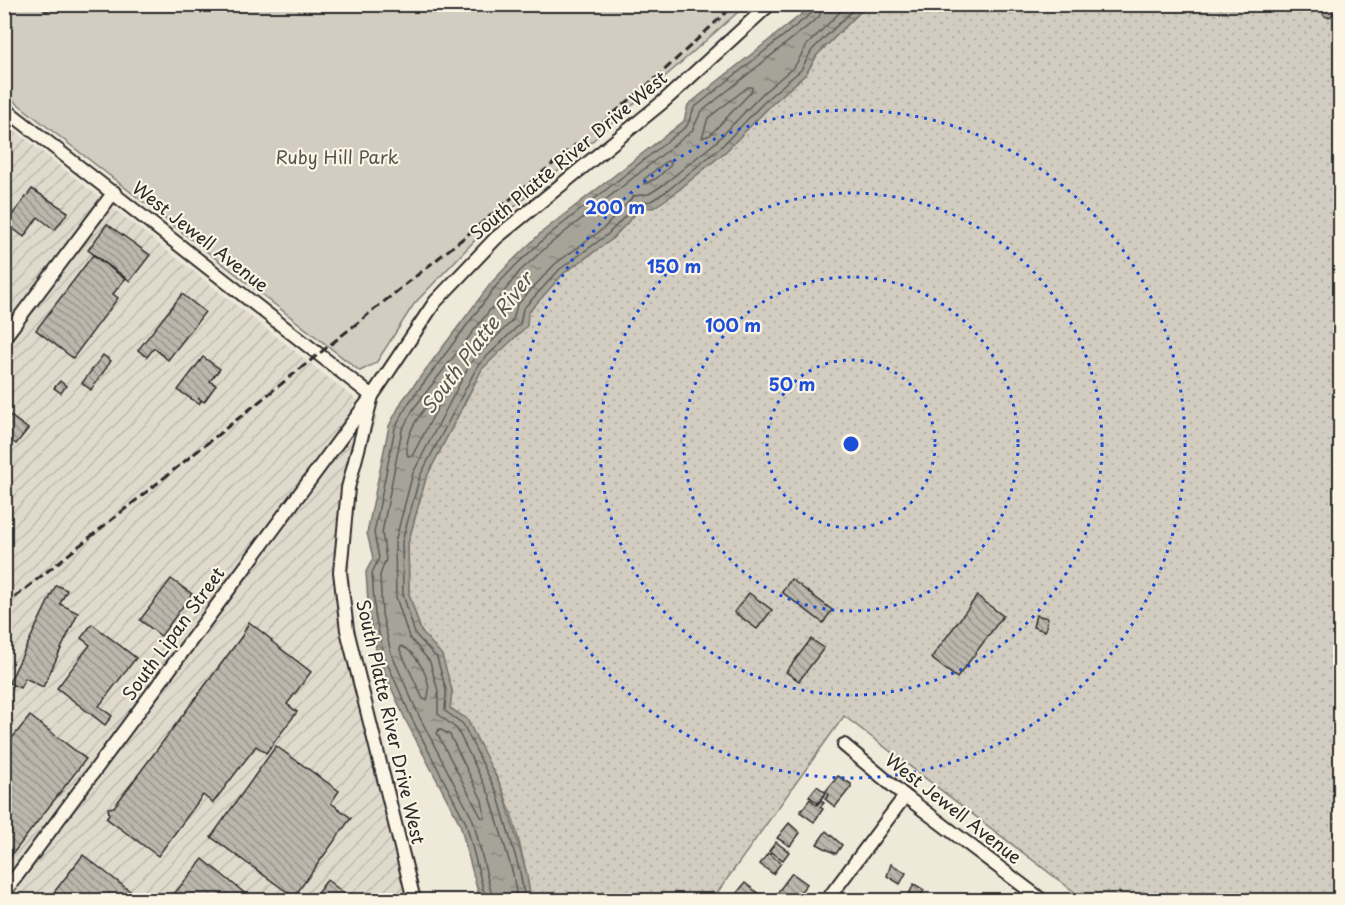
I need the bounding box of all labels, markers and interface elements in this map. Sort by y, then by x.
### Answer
street label: South Platte River Drive West [463,64,673,246]
park label: Ruby Hill Park [275,143,399,170]
street label: West Jewell Avenue [127,174,275,298]
text: 200 m [585,193,645,220]
text: 150 m [647,252,701,279]
water label: South Platte River [413,263,541,419]
text: 100 m [705,311,761,338]
text: 50 m [769,370,815,397]
centre of rings [841,434,861,454]
street label: South Lipan Street [115,561,231,705]
street label: South Platte River Drive West [350,597,433,847]
street label: West Jewell Avenue [880,746,1028,870]

